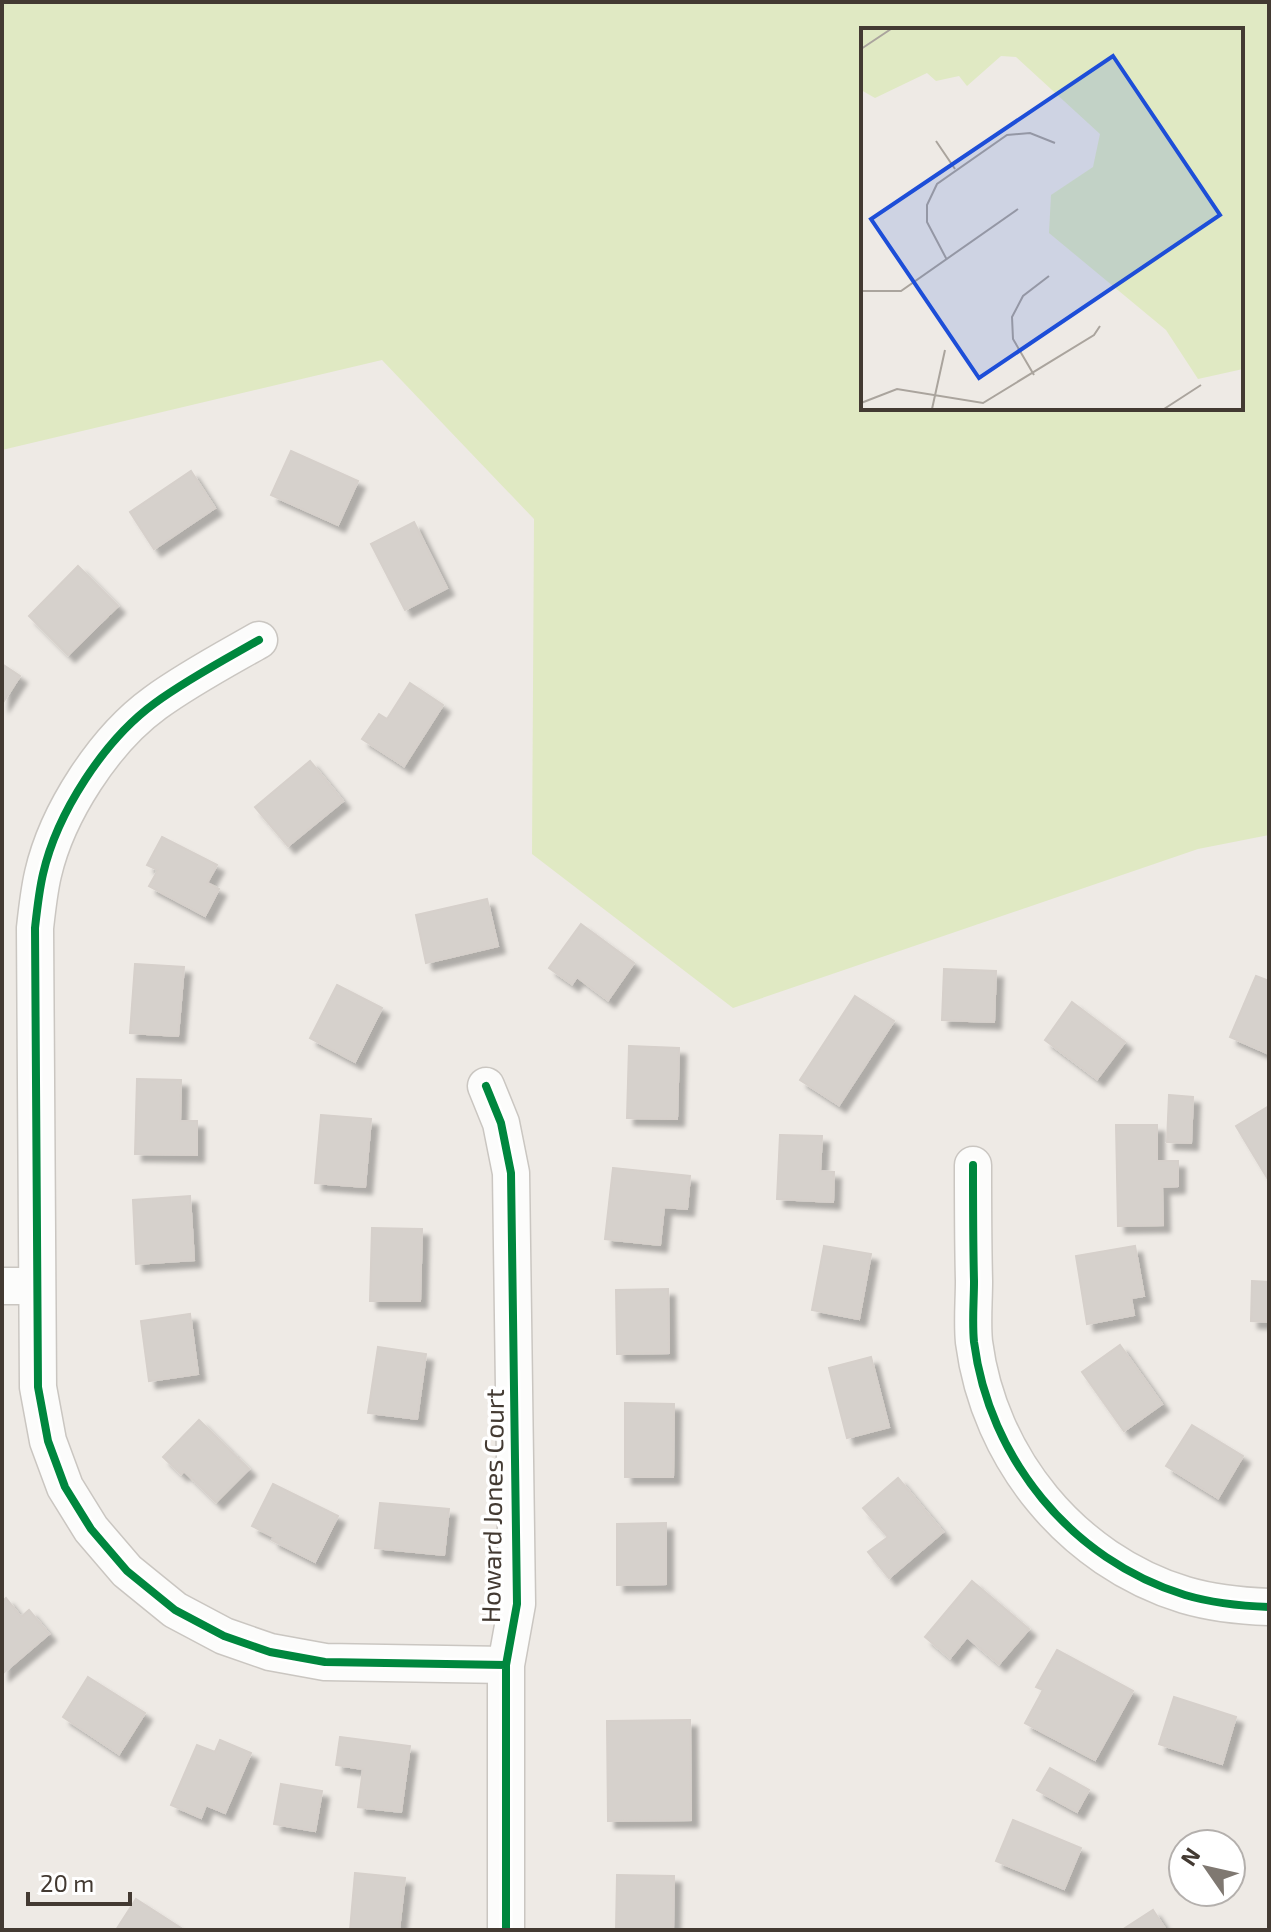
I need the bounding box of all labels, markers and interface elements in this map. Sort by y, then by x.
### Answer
inset map [861,28,1243,410]
street label: Howard Jones Court [474,1388,509,1623]
north arrow [1167,1828,1247,1908]
text: N [1174,1842,1205,1870]
scale bar [28,1856,130,1906]
text: 20 m [40,1868,94,1897]

